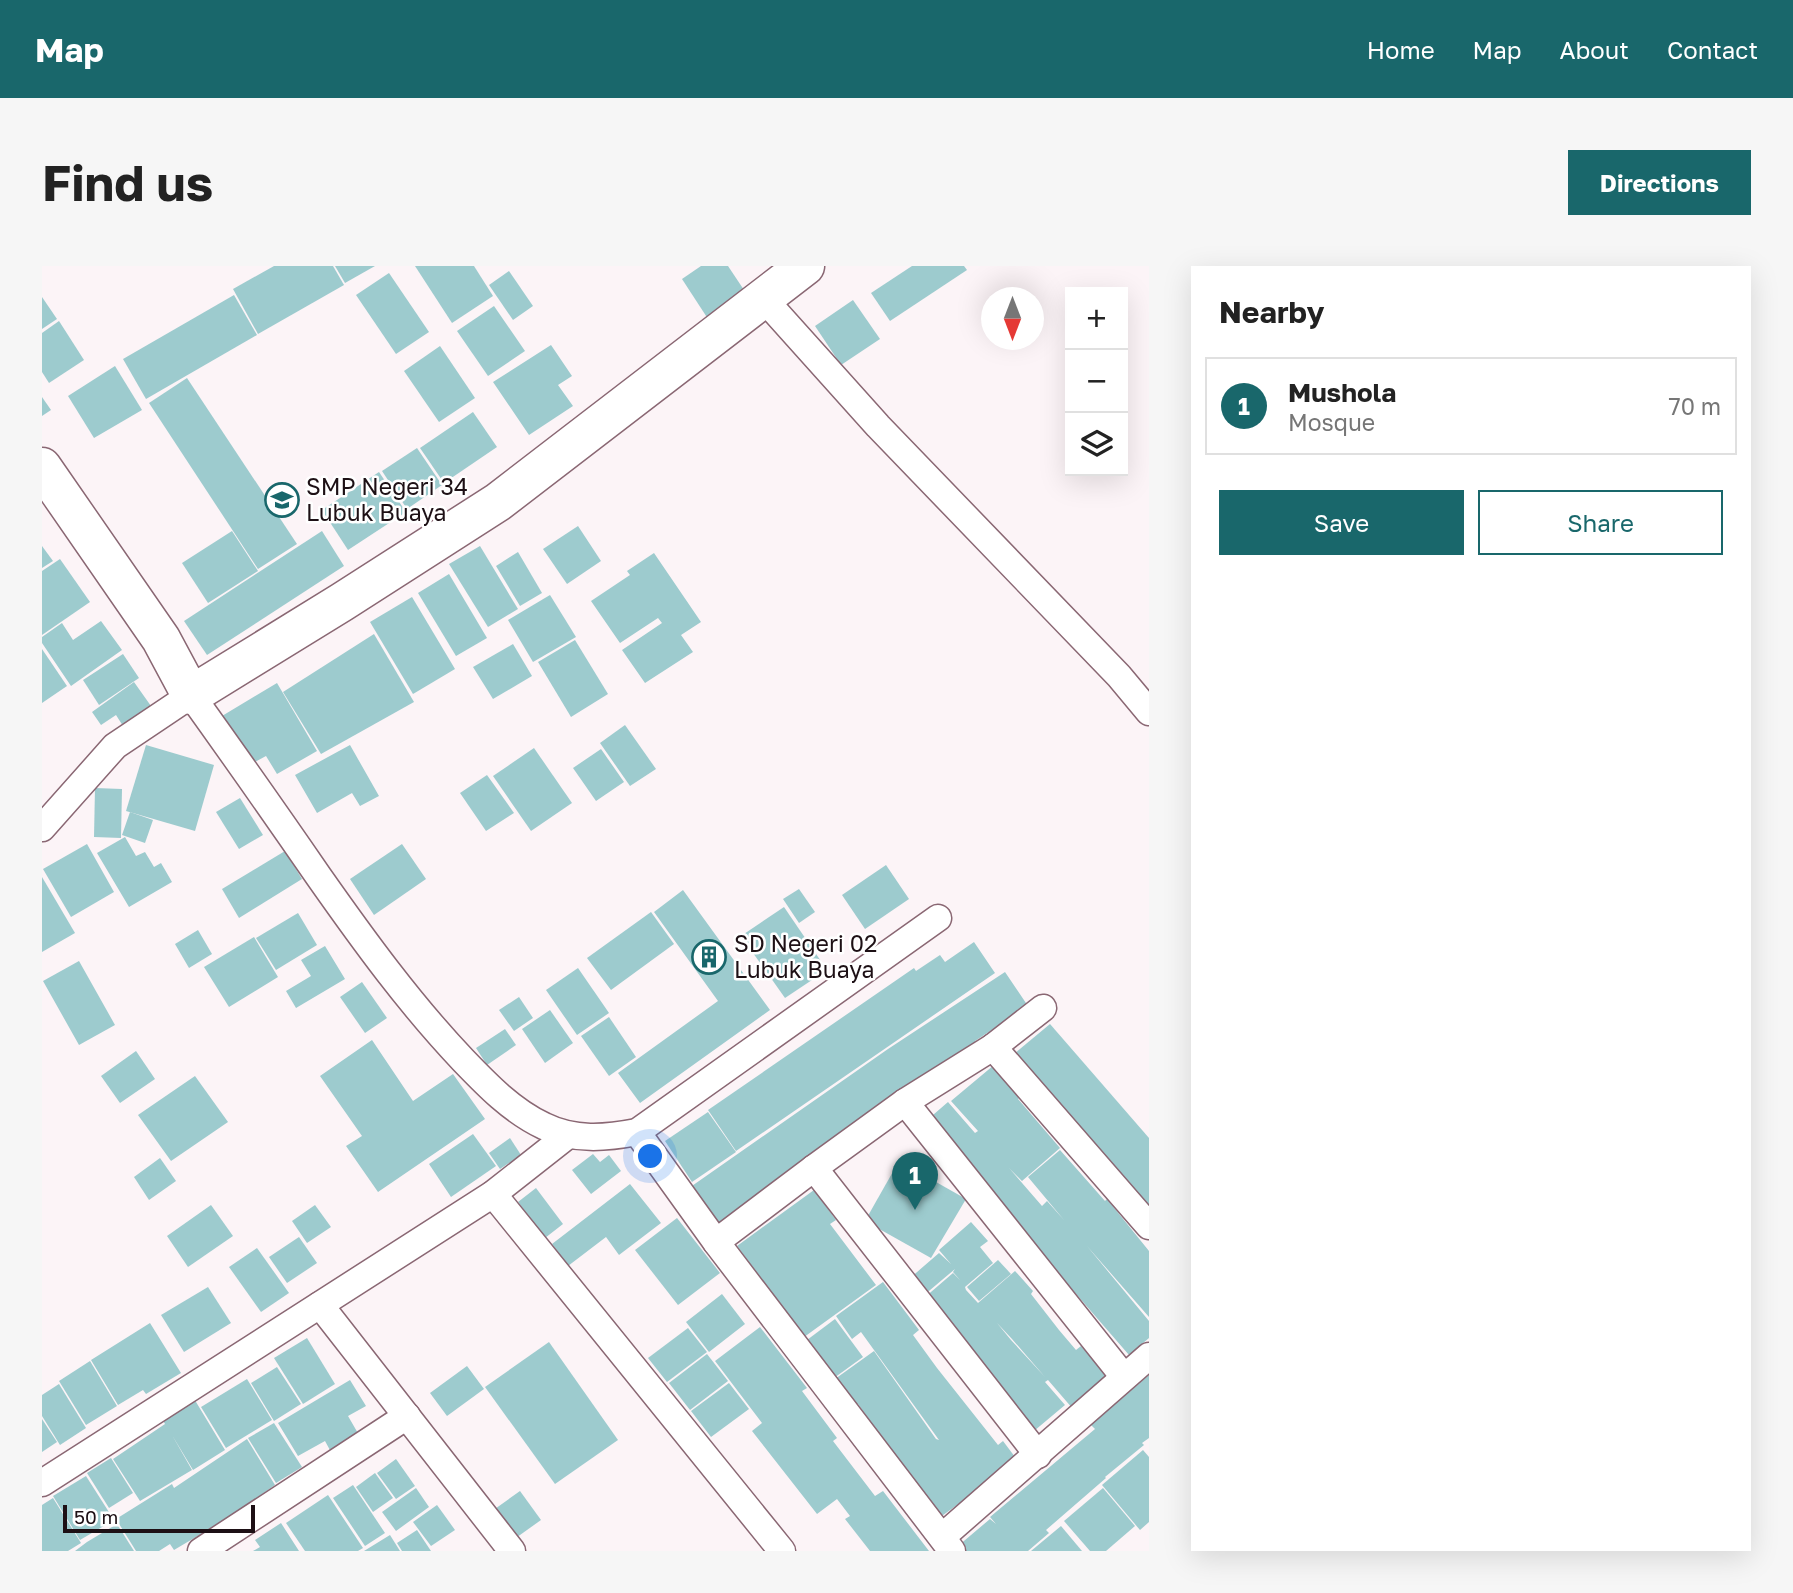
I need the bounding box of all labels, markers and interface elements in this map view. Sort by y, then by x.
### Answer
text: Map [35,30,104,69]
text: Home [1367,35,1435,64]
text: Map [1473,35,1522,64]
text: About [1560,35,1629,64]
text: Contact [1667,35,1758,64]
button: Directions [1568,150,1751,215]
text: Find us [42,153,213,212]
north arrow [981,287,1044,350]
map controls [1065,287,1128,476]
button: + [1065,287,1128,350]
text: Nearby [1219,294,1324,330]
button: − [1065,350,1128,413]
text: Mushola [1288,377,1396,408]
text: 1 [1238,392,1250,420]
text: 70 m [1668,392,1721,420]
text: Mosque [1288,408,1375,436]
button: layers [1065,413,1128,476]
place label: SMP Negeri 34 Lubuk Buaya [306,472,468,526]
school or university icon: SMP Negeri 34 Lubuk Buaya [263,481,301,519]
button: Save [1219,490,1464,555]
button: Share [1478,490,1723,555]
place label: SD Negeri 02 Lubuk Buaya [734,929,877,983]
building icon: SD Negeri 02 Lubuk Buaya [690,938,728,976]
your location [633,1139,667,1173]
pin: 1 [892,1152,938,1210]
scale bar [63,1502,256,1534]
text: 50 m [74,1505,118,1528]

